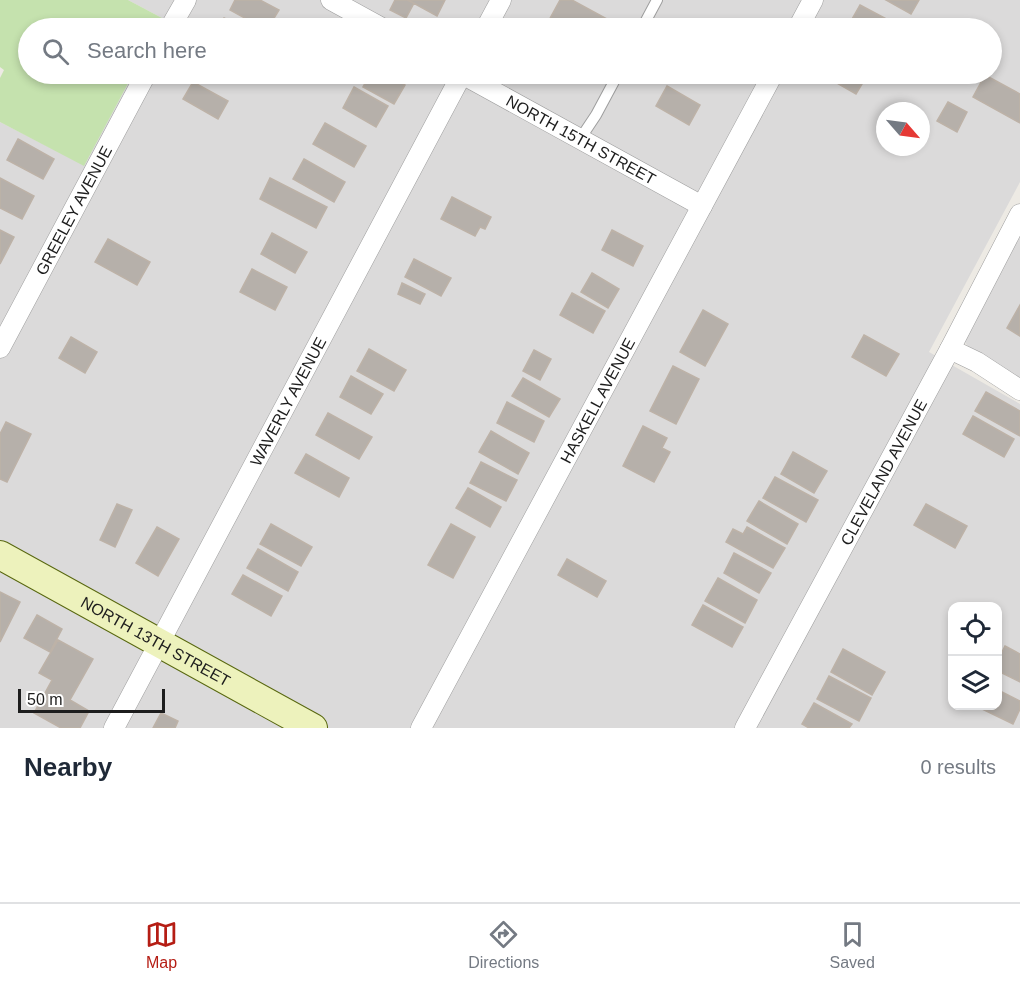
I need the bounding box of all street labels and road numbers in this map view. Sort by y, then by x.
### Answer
street label: NORTH 15TH STREET [504,92,659,188]
street label: GREELEY AVENUE [32,143,115,278]
street label: WAVERLY AVENUE [247,334,329,469]
street label: HASKELL AVENUE [557,335,638,466]
street label: CLEVELAND AVENUE [837,396,930,548]
street label: NORTH 13TH STREET [78,593,234,689]

